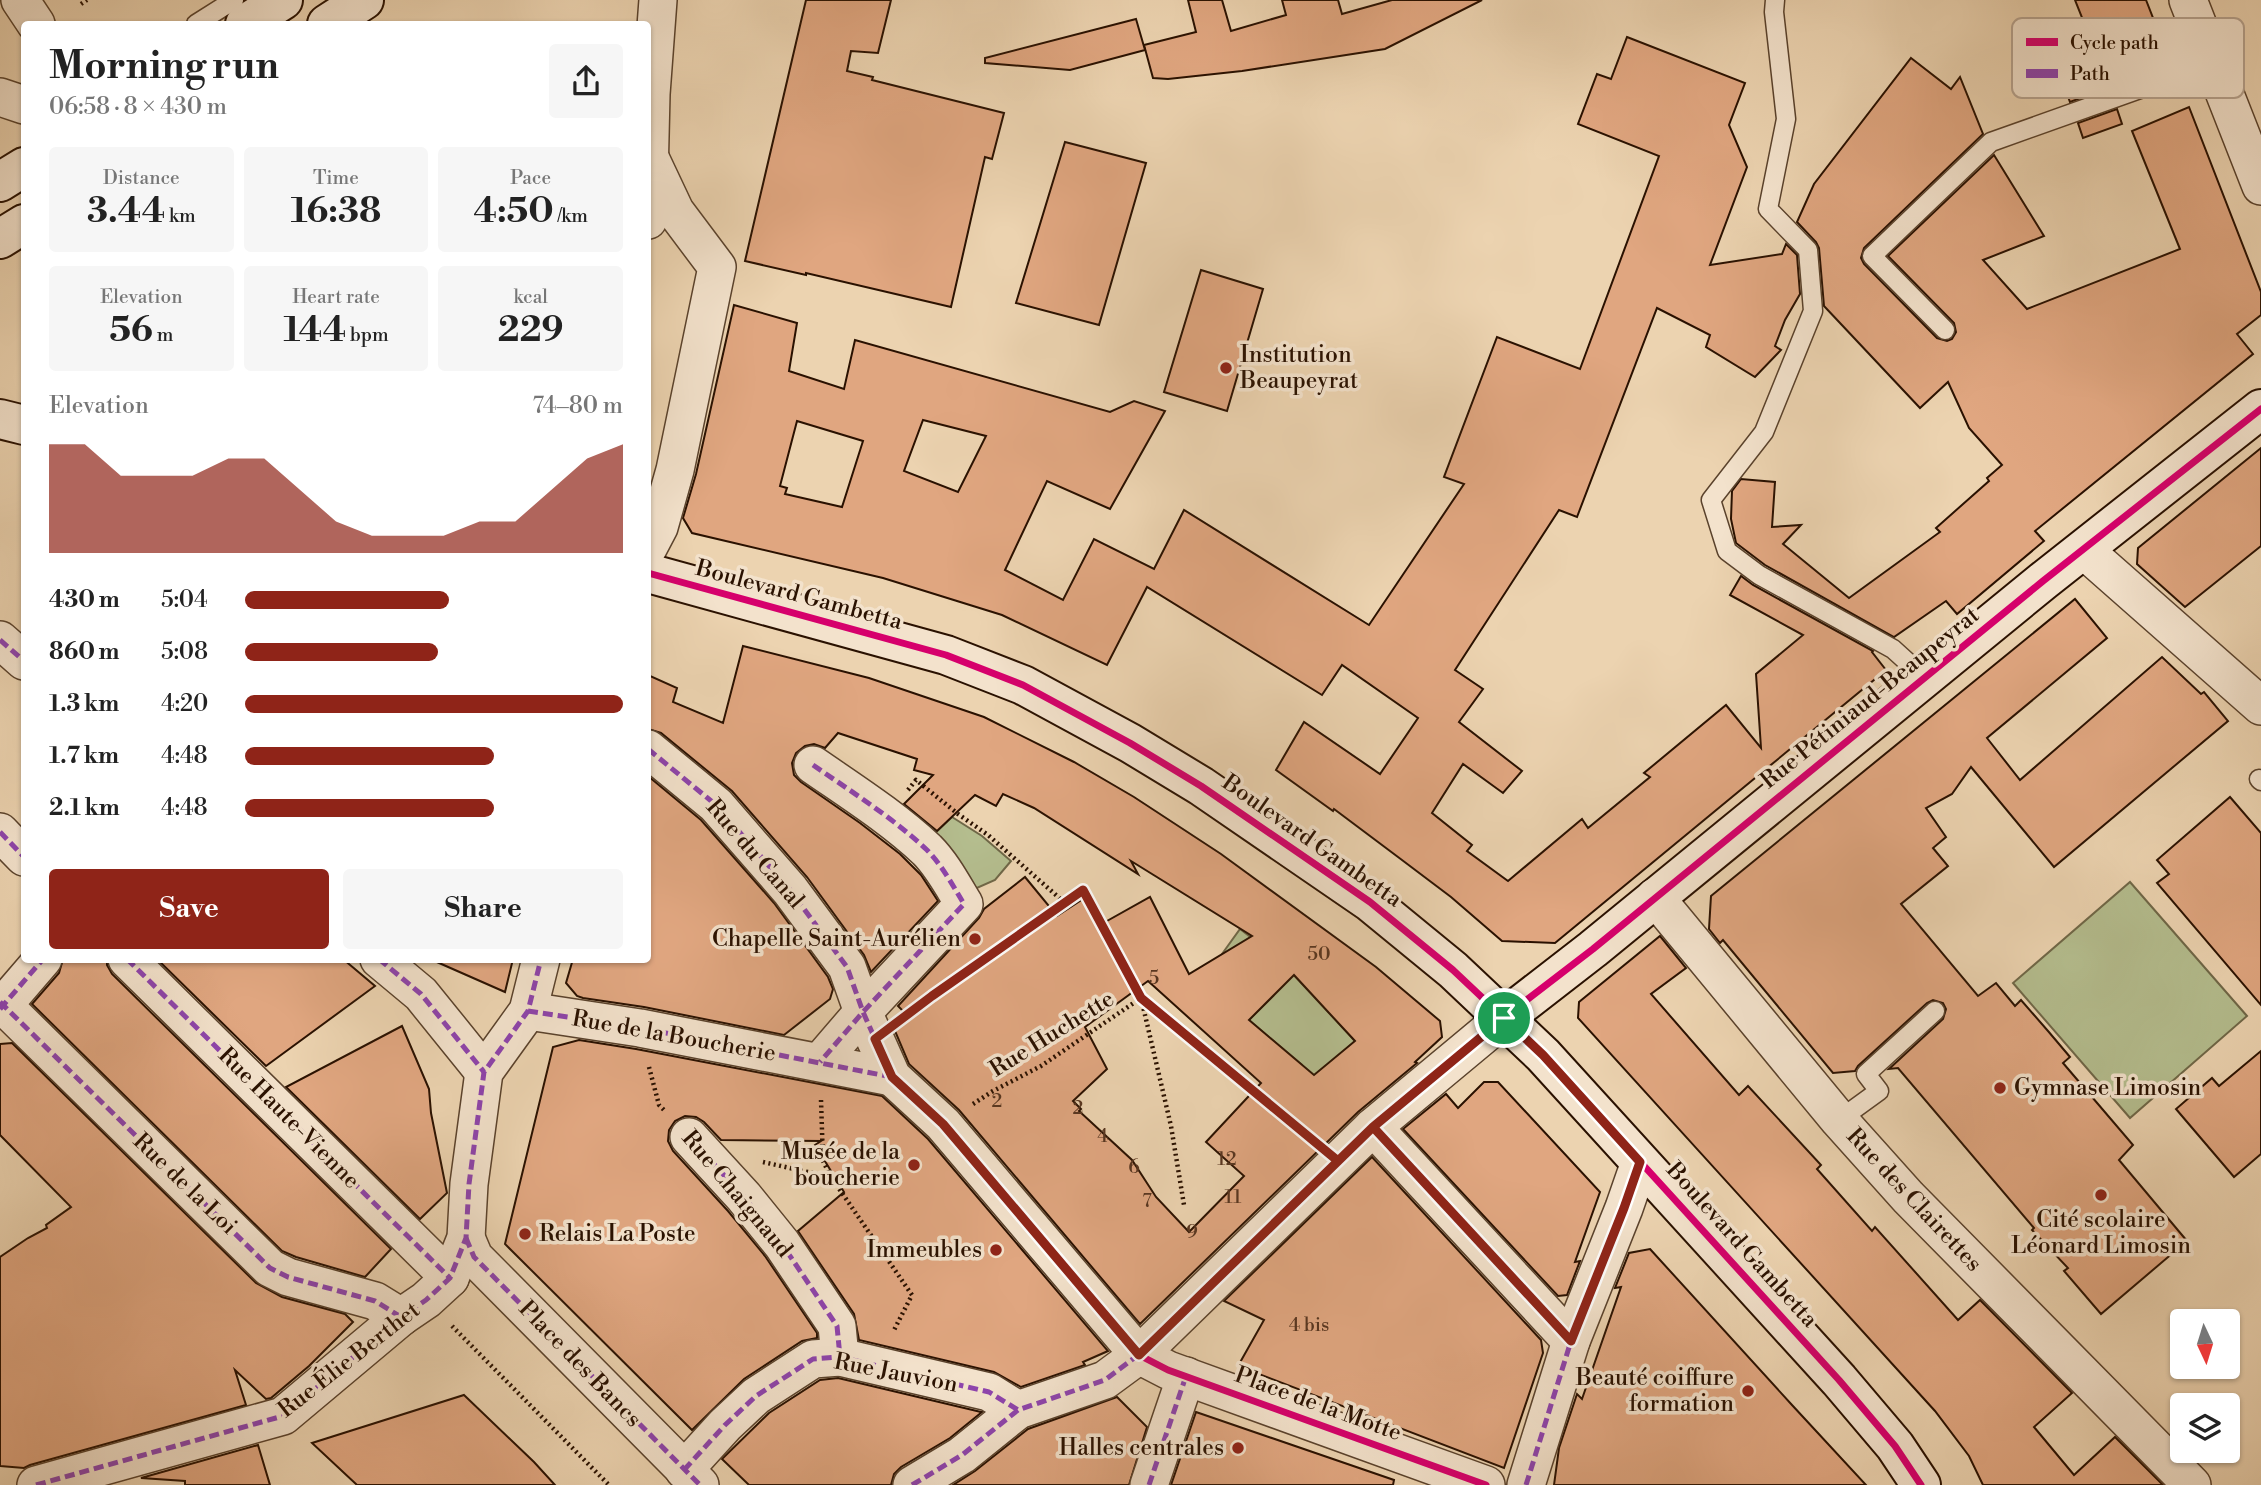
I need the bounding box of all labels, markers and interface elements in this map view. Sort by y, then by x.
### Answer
legend [2012,18,2244,98]
text: Cycle path [2070,31,2159,55]
text: Morning run [49,43,279,90]
button: share [549,44,623,118]
text: Path [2070,62,2110,86]
text: 06:58 · 8 × 430 m [49,93,227,121]
text: Distance [103,166,180,190]
text: Time [313,166,359,190]
text: Pace [510,166,551,190]
text: 3.44 [87,190,165,233]
text: 16:38 [291,190,381,233]
text: 4:50 [474,190,554,233]
text: km [165,204,196,228]
text: /km [554,204,588,228]
text: Elevation [100,285,182,309]
text: Heart rate [292,285,380,309]
text: kcal [513,285,548,309]
text: 56 [109,309,153,352]
text: 144 [283,309,346,352]
text: 229 [498,309,564,352]
text: m [153,323,173,347]
text: bpm [346,323,389,347]
place label: Institution Beaupeyrat [1239,341,1358,395]
marker: Institution Beaupeyrat [1218,360,1234,376]
text: Elevation [49,392,149,420]
text: 74–80 m [532,392,623,420]
street label: Boulevard Gambetta [692,554,906,636]
text: 430 m [49,586,120,614]
text: 5:04 [161,586,208,614]
street label: Rue Pétiniaud-Beaupeyrat [1755,601,1985,795]
text: 860 m [49,638,119,666]
text: 5:08 [161,638,208,666]
text: 1.3 km [49,690,119,718]
text: 4:20 [161,690,208,718]
text: 1.7 km [49,742,119,770]
text: 4:48 [161,742,208,770]
street label: Boulevard Gambetta [1216,768,1408,914]
text: 2.1 km [49,794,120,822]
text: 4:48 [161,794,208,822]
street label: Rue du Canal [700,794,810,915]
button: Save [49,869,329,949]
button: Share [343,869,623,949]
place label: Chapelle Saint-Aurélien [712,925,961,953]
marker: Chapelle Saint-Aurélien [967,931,983,947]
house number: 50 [1307,942,1331,966]
house number: 5 [1149,966,1159,990]
street label: Rue Huchette [985,985,1119,1083]
pin [1474,988,1534,1048]
icon: arrive [1485,999,1523,1037]
street label: Rue de la Boucherie [570,1004,778,1068]
street label: Rue Haute-Vienne [212,1041,366,1195]
place label: Gymnase Limosin [2014,1074,2202,1102]
marker: Gymnase Limosin [1992,1080,2008,1096]
house number: 2 [992,1089,1002,1113]
house number: 2 [1073,1096,1083,1120]
street label: Rue des Clairettes [1840,1122,1988,1278]
house number: 4 [1097,1124,1109,1148]
street label: Rue Chaignaud [676,1125,798,1263]
street label: Rue de la Loi [127,1127,243,1241]
place label: Musée de la boucherie [781,1138,900,1192]
house number: 12 [1217,1147,1237,1171]
house number: 6 [1128,1155,1140,1179]
street label: Boulevard Gambetta [1660,1156,1824,1334]
marker: Musée de la boucherie [906,1157,922,1173]
house number: 11 [1225,1185,1242,1209]
marker: Cité scolaire Léonard Limosin [2093,1187,2109,1203]
house number: 7 [1142,1189,1152,1213]
place label: Cité scolaire Léonard Limosin [2011,1206,2191,1260]
place label: Relais La Poste [539,1220,696,1248]
house number: 9 [1186,1220,1198,1244]
marker: Relais La Poste [517,1226,533,1242]
place label: Immeubles [867,1236,982,1264]
marker: Immeubles [988,1242,1004,1258]
street label: Rue Élie Berthet [271,1294,425,1424]
street label: Place des Bancs [513,1295,647,1433]
north arrow [2170,1309,2240,1379]
map controls [2170,1309,2240,1463]
house number: 4 bis [1289,1313,1329,1337]
street label: Rue Jauvion [832,1347,961,1399]
street label: Place de la Motte [1231,1361,1405,1447]
place label: Beauté coiffure formation [1575,1364,1734,1418]
marker: Beauté coiffure formation [1740,1383,1756,1399]
button: layers [2170,1393,2240,1463]
place label: Halles centrales [1059,1434,1224,1462]
marker: Halles centrales [1230,1440,1246,1456]

